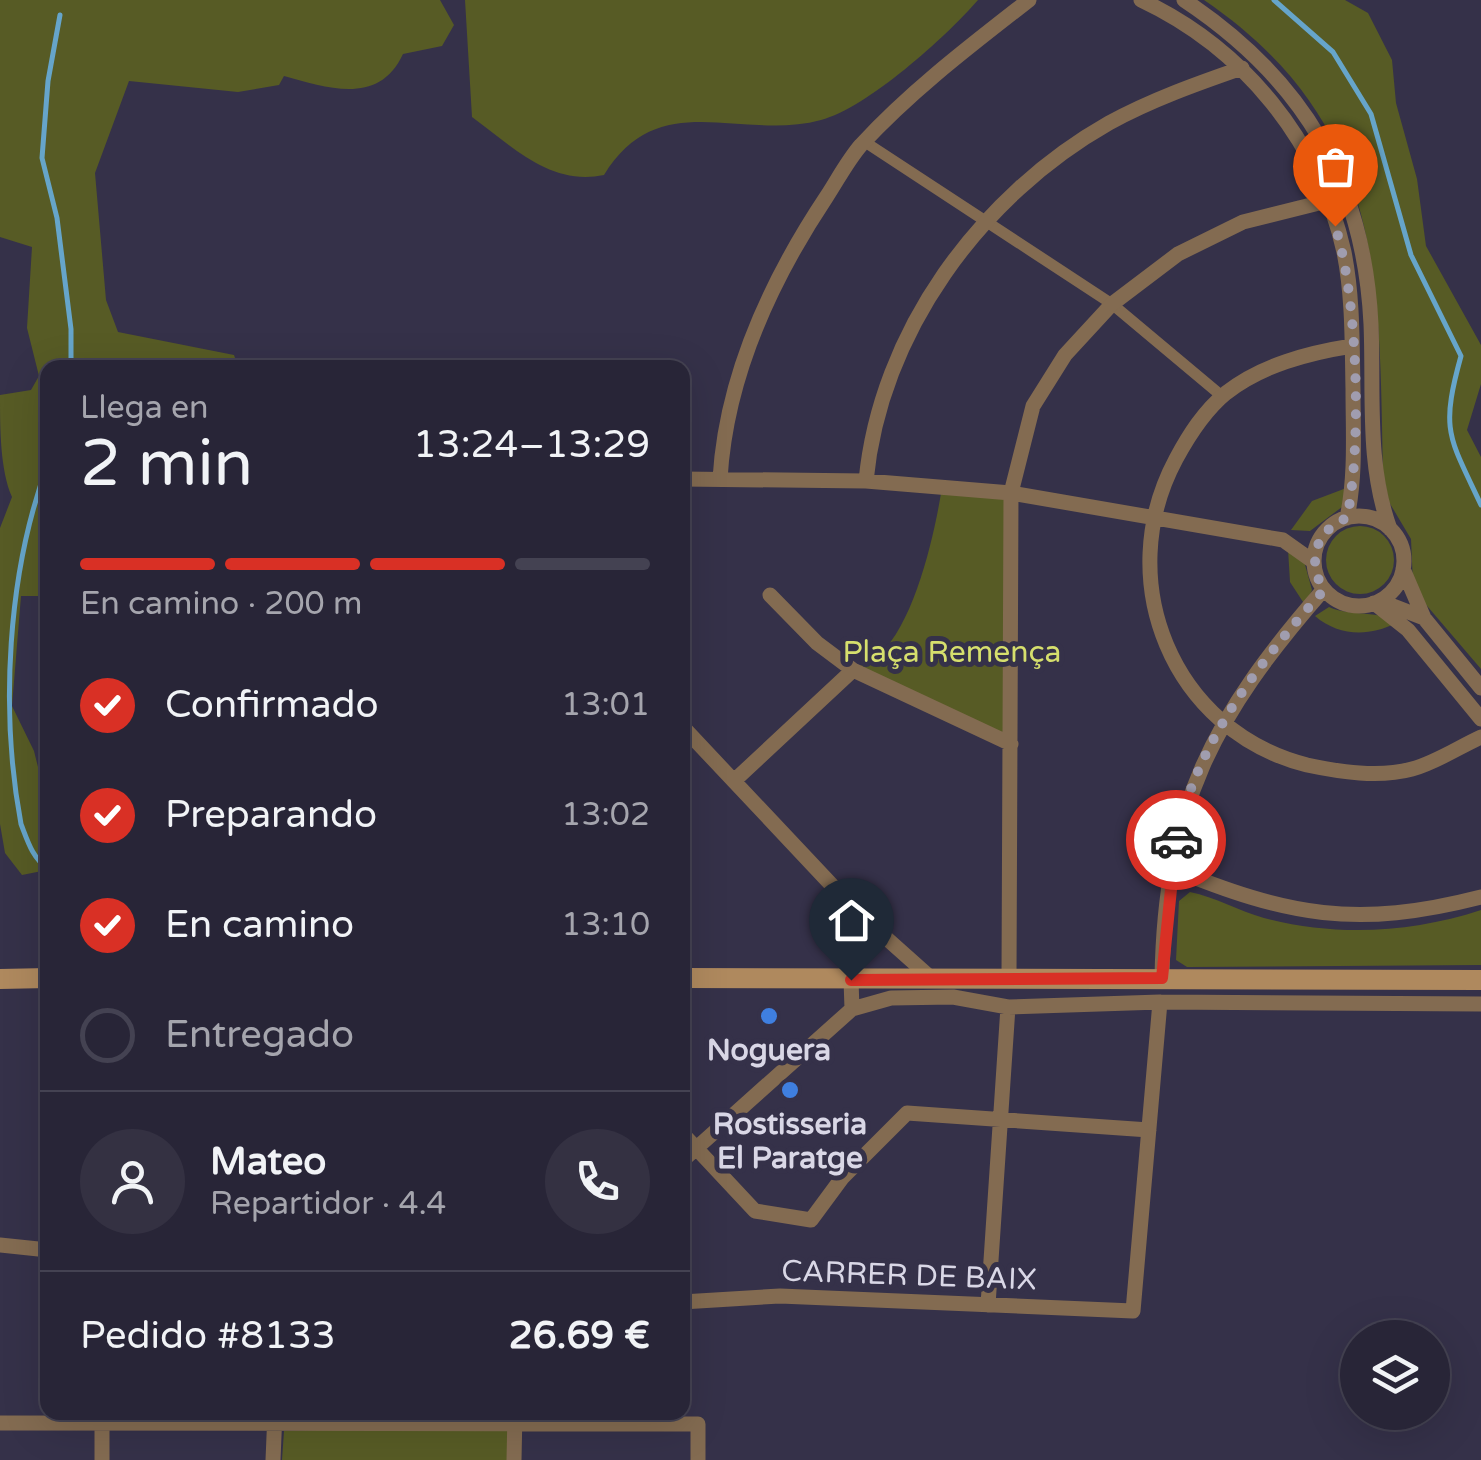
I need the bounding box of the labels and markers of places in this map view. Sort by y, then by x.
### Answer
pin [1293,124,1378,227]
pin [809,878,894,981]
marker: Noguera [758,1005,780,1027]
place label: Noguera [707,1032,831,1069]
marker: Rostisseria El Paratge [779,1079,801,1101]
place label: Rostisseria El Paratge [713,1106,867,1177]

